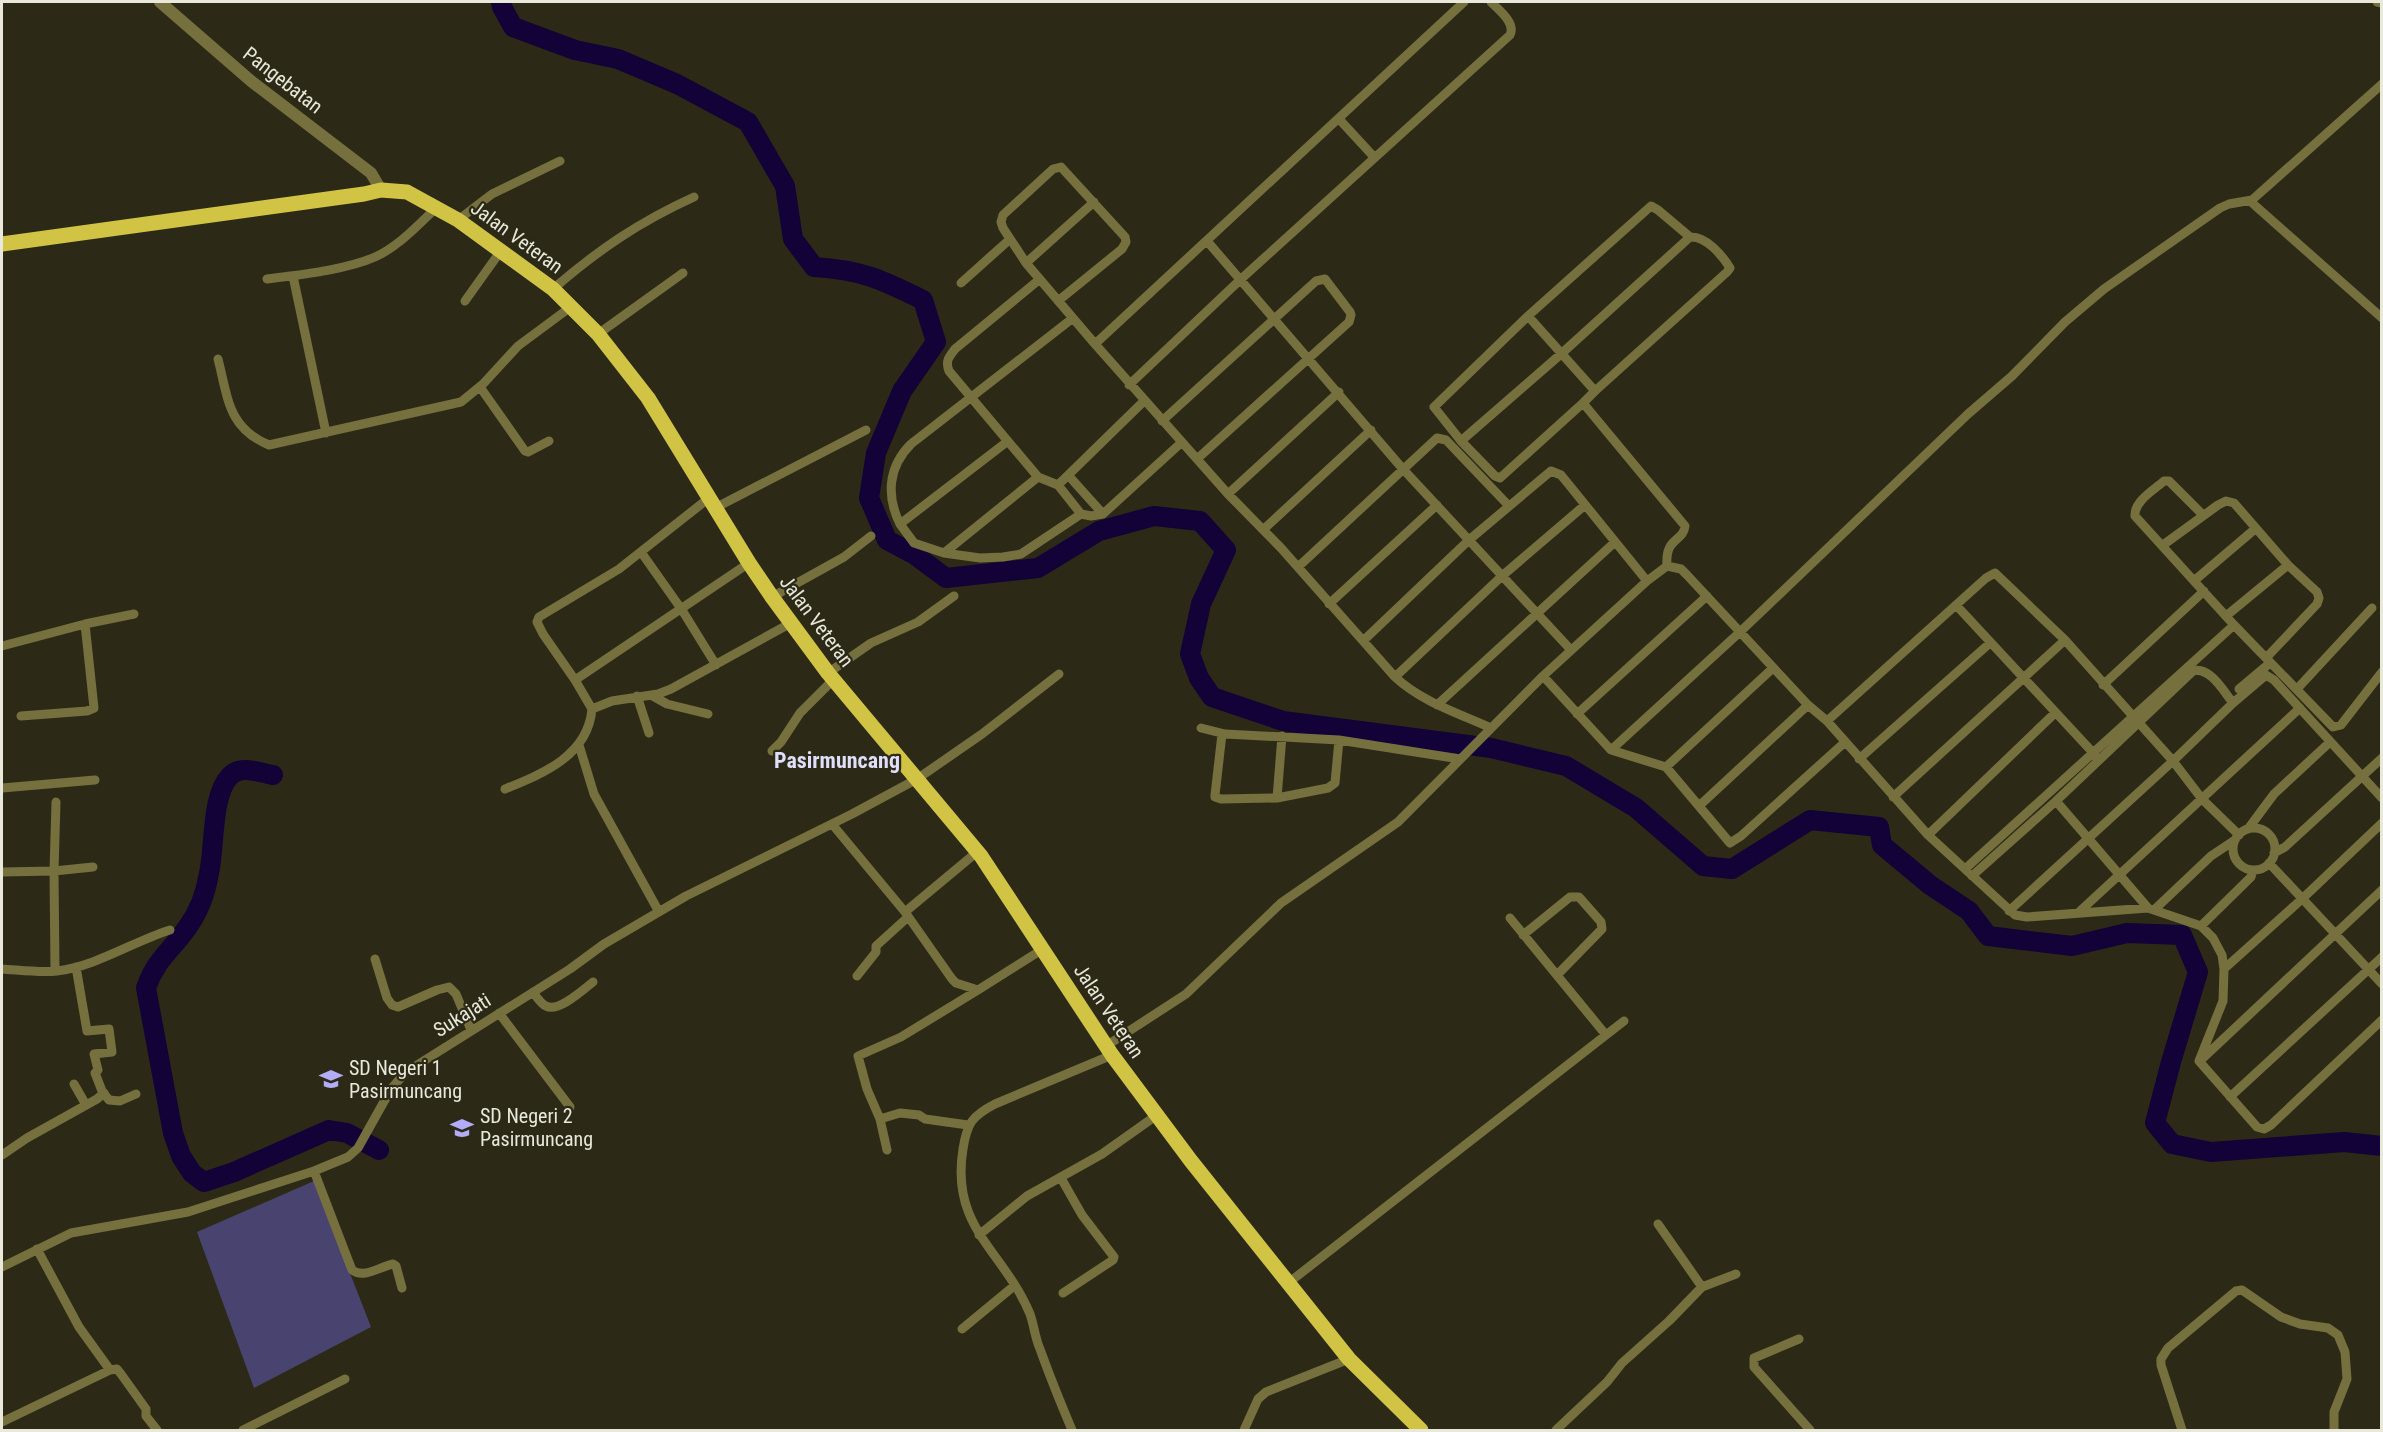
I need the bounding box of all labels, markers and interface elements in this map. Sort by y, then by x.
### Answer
street label: Pangebatan [239,42,327,118]
street label: Jalan Veteran [466,196,568,278]
street label: Jalan Veteran [775,571,859,671]
district label: Pasirmuncang [774,748,900,773]
street label: Jalan Veteran [1069,959,1149,1063]
street label: Sukajati [429,988,495,1042]
place label: SD Negeri 1 Pasirmuncang [349,1056,462,1103]
school or university icon: SD Negeri 1 Pasirmuncang [318,1066,344,1092]
place label: SD Negeri 2 Pasirmuncang [480,1104,593,1151]
school or university icon: SD Negeri 2 Pasirmuncang [449,1115,475,1141]

